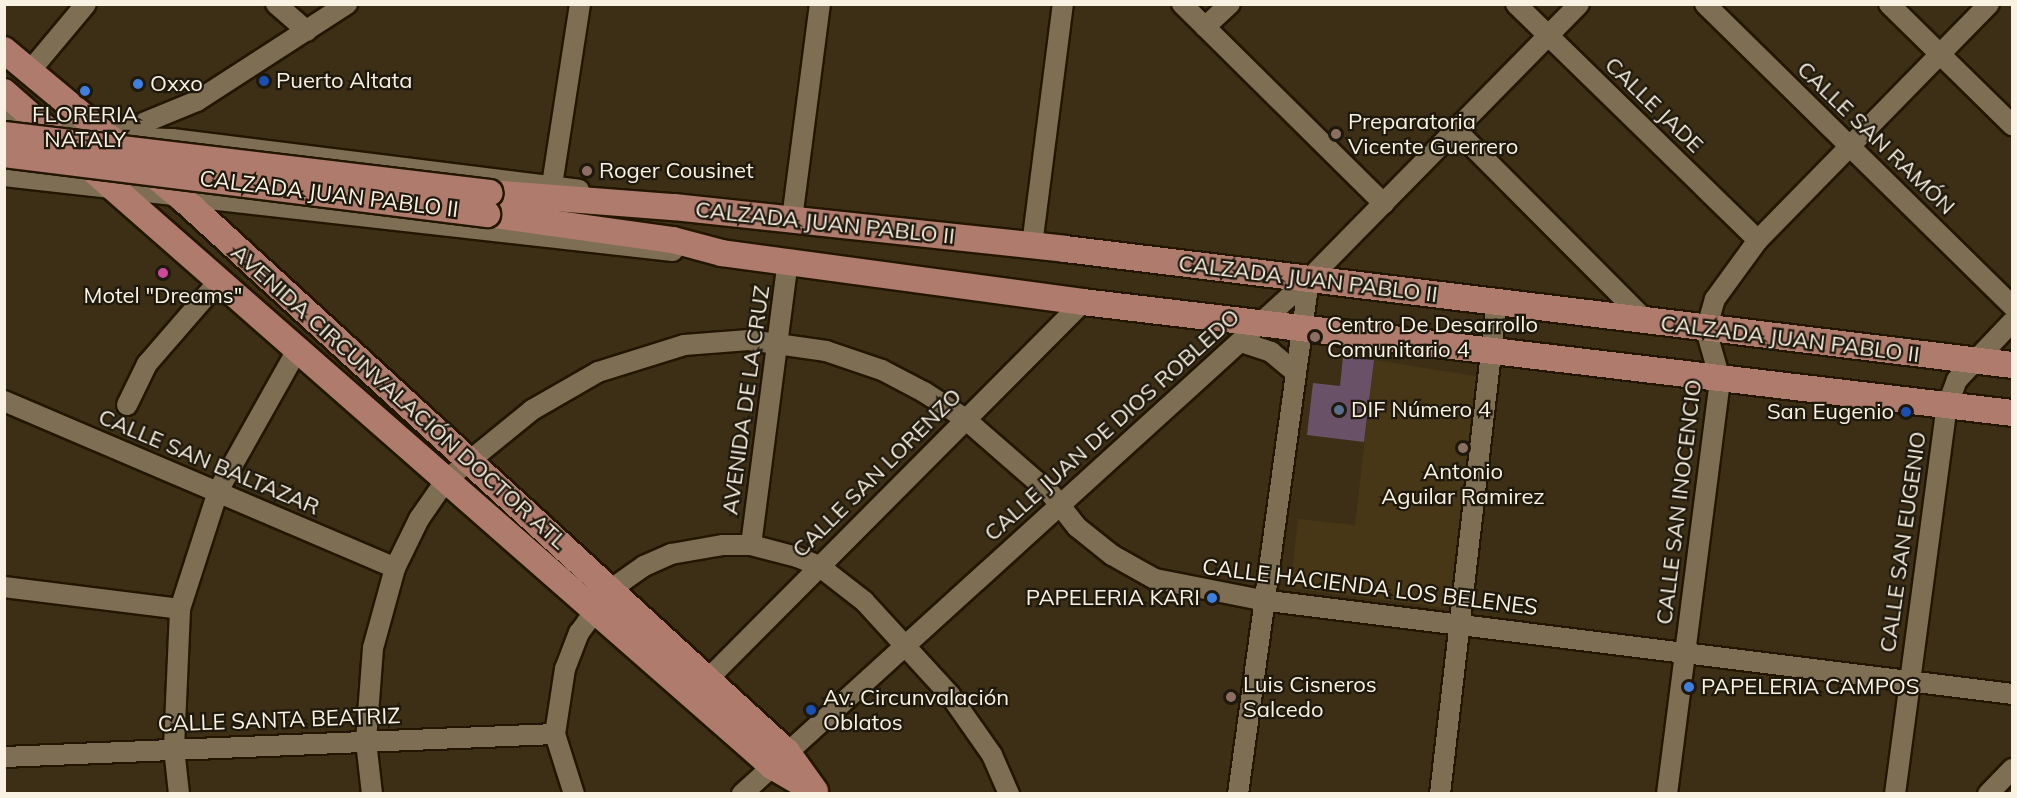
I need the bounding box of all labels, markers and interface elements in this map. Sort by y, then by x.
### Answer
street label: CALLE JADE [1599,52,1709,158]
street label: CALLE SAN RAMÓN [1792,56,1960,220]
place label: Puerto Altata [276,68,413,94]
place label: Oxxo [150,71,203,97]
marker: Puerto Altata [257,74,271,88]
marker: Oxxo [131,77,145,91]
marker: FLORERIA NATALY [78,84,92,98]
place label: FLORERIA NATALY [32,101,138,152]
place label: Preparatoria Vicente Guerrero [1348,108,1518,160]
marker: Preparatoria Vicente Guerrero [1329,127,1343,141]
place label: Roger Cousinet [599,158,754,184]
marker: Roger Cousinet [580,164,594,178]
street label: CALZADA JUAN PABLO II [198,165,460,223]
street label: CALZADA JUAN PABLO II [694,196,956,250]
street label: AVENIDA CIRCUNVALACIÓN DOCTOR ATL [226,239,572,555]
street label: CALZADA JUAN PABLO II [1177,250,1439,308]
marker: Motel "Dreams" [156,266,170,280]
place label: Motel "Dreams" [84,283,242,309]
street label: AVENIDA DE LA CRUZ [717,284,775,516]
street label: CALLE JUAN DE DIOS ROBLEDO [979,303,1245,547]
street label: CALZADA JUAN PABLO II [1659,310,1921,368]
place label: Centro De Desarrollo Comunitario 4 [1327,311,1538,362]
marker: Centro De Desarrollo Comunitario 4 [1308,330,1322,344]
street label: CALLE SAN INOCENCIO [1651,378,1707,626]
street label: CALLE SAN LORENZO [787,383,967,563]
place label: DIF Número 4 [1351,397,1491,423]
place label: San Eugenio [1767,399,1894,425]
street label: CALLE SAN BALTAZAR [95,403,323,521]
marker: DIF Número 4 [1332,403,1346,417]
marker: San Eugenio [1899,405,1913,419]
street label: CALLE SAN EUGENIO [1874,430,1932,654]
marker: Antonio Aguilar Ramirez [1456,441,1470,455]
place label: Antonio Aguilar Ramirez [1381,458,1545,510]
street label: CALLE HACIENDA LOS BELENES [1201,553,1539,621]
place label: PAPELERIA KARI [1026,585,1200,611]
marker: PAPELERIA KARI [1205,591,1219,605]
place label: Luis Cisneros Salcedo [1243,671,1377,722]
place label: PAPELERIA CAMPOS [1701,674,1919,700]
marker: PAPELERIA CAMPOS [1682,680,1696,694]
place label: Av. Circunvalación Oblatos [823,684,1009,736]
marker: Luis Cisneros Salcedo [1224,690,1238,704]
street label: CALLE SANTA BEATRIZ [157,703,401,737]
marker: Av. Circunvalación Oblatos [804,703,818,717]

